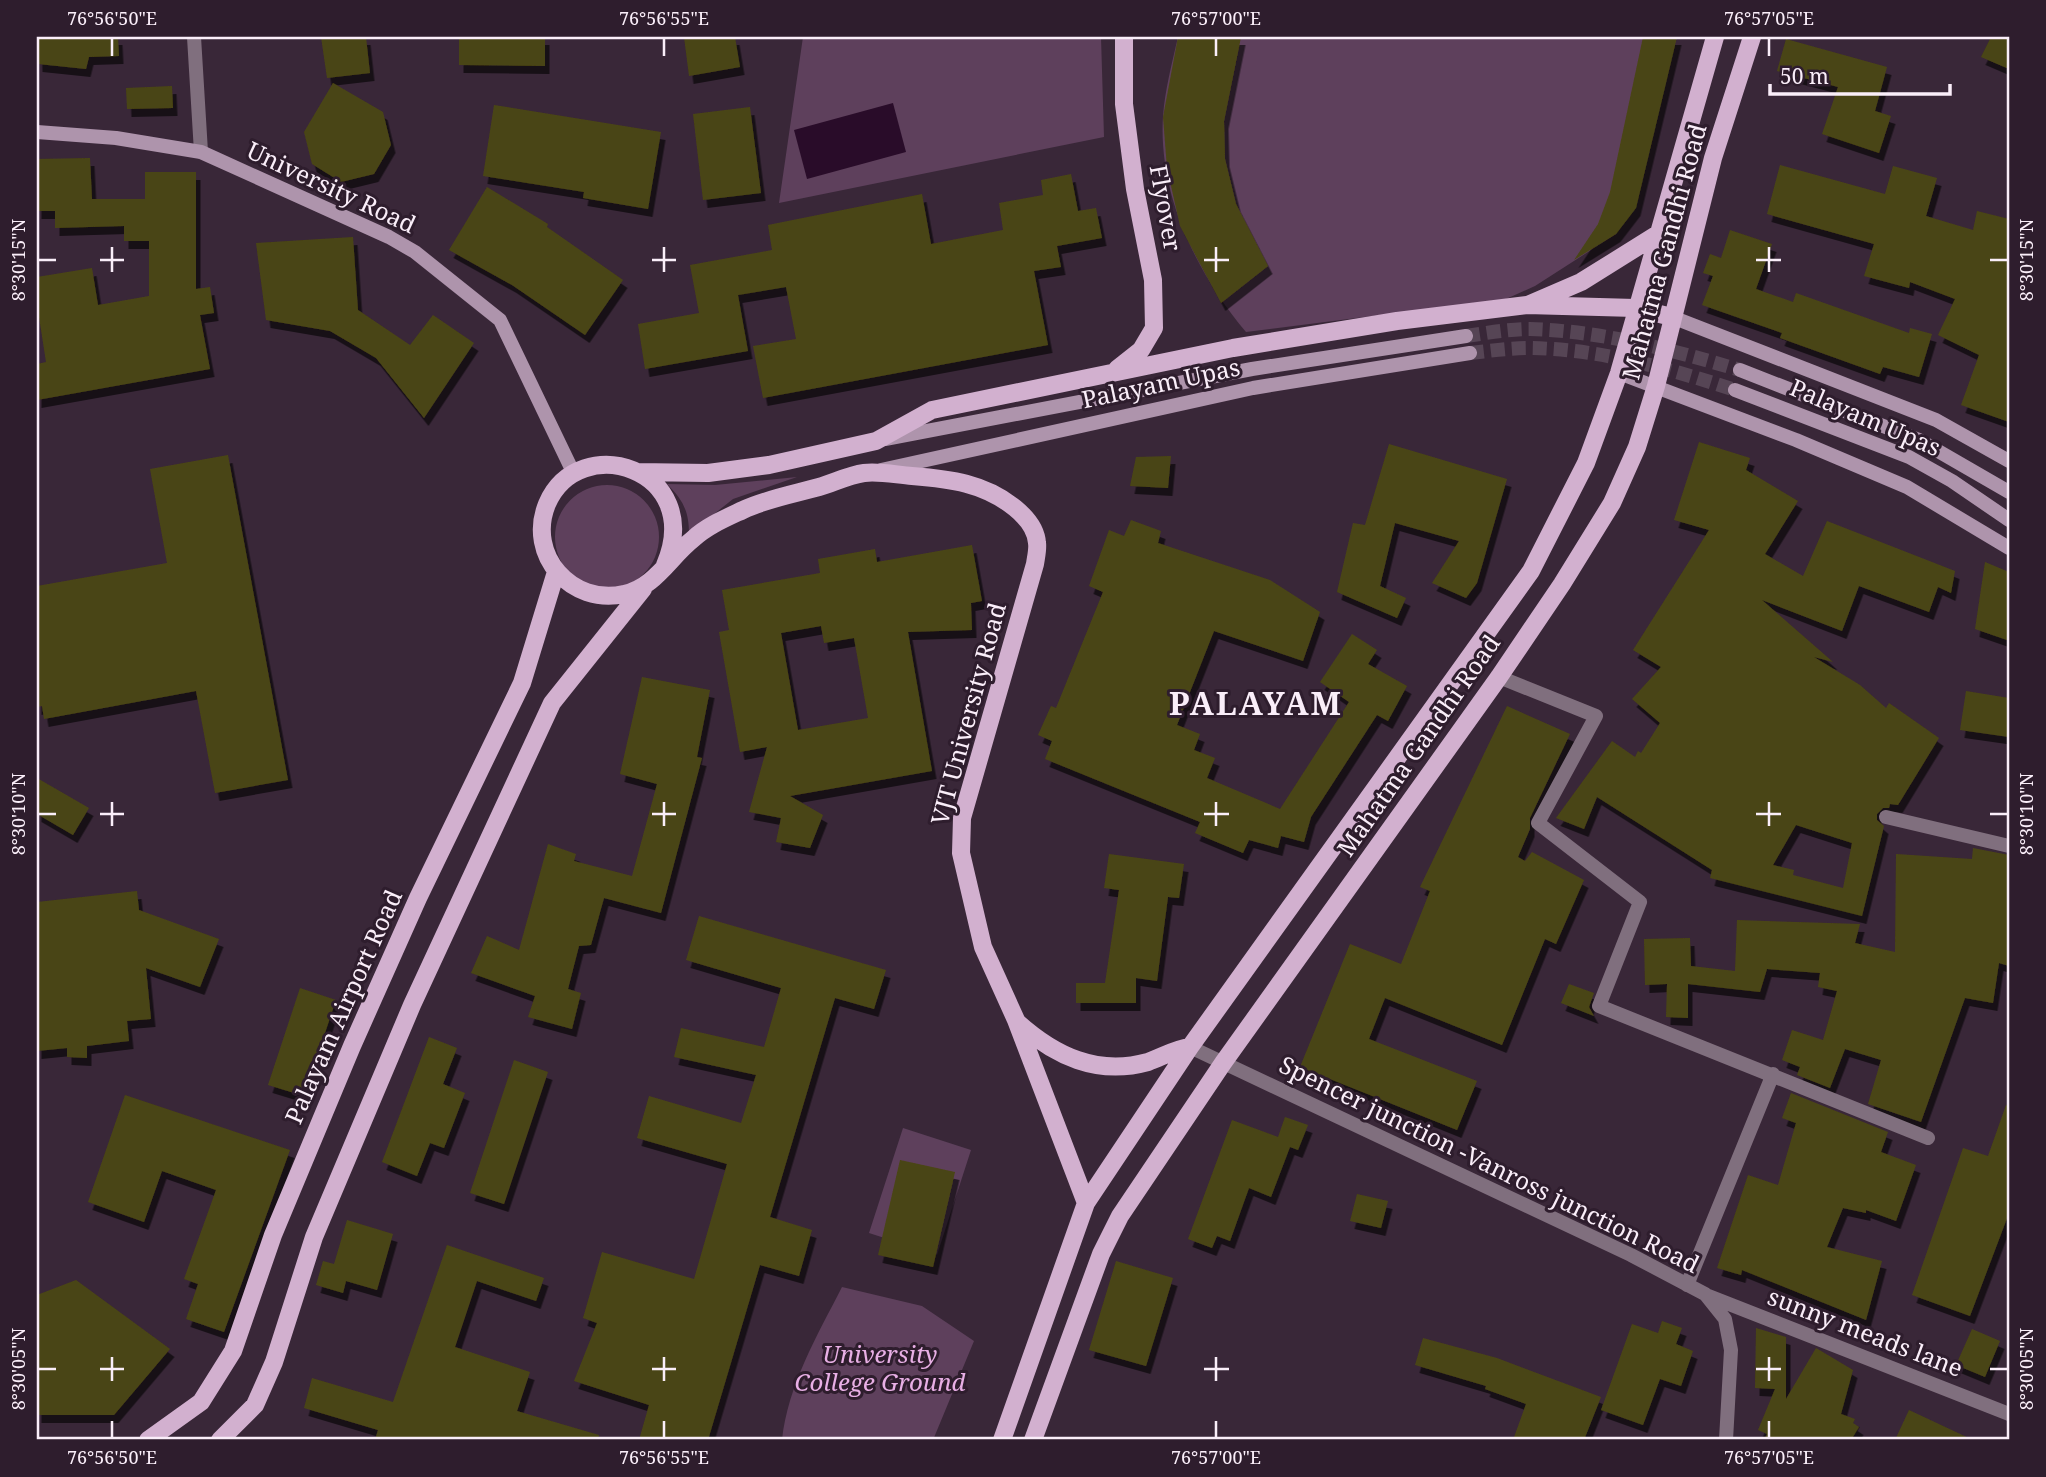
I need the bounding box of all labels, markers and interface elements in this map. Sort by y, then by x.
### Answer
text: 76°56'50"E [67,6,157,30]
text: 76°56'55"E [619,6,709,30]
text: 76°57'00"E [1171,6,1261,30]
text: 76°57'05"E [1724,6,1814,30]
scale bar [1770,52,1950,96]
text: 50 m [1780,62,1829,90]
street label: Mahatma Gandhi Road [1614,120,1714,383]
street label: University Road [242,133,422,240]
street label: Flyover [1143,162,1190,253]
text: 8°30'15"N [6,218,30,301]
text: 8°30'15"N [2014,218,2038,301]
street label: Palayam Upas [1079,350,1243,415]
street label: Palayam Upas [1785,370,1946,463]
street label: VJT University Road [922,599,1013,828]
street label: Mahatma Gandhi Road [1329,628,1507,863]
district label: PALAYAM [1169,681,1343,724]
text: 8°30'10"N [6,772,30,855]
text: 8°30'10"N [2014,772,2038,855]
street label: Palayam Airport Road [276,884,409,1129]
street label: Spencer junction -Vanross junction Road [1274,1047,1705,1280]
street label: sunny meads lane [1763,1279,1968,1384]
text: 8°30'05"N [6,1327,30,1410]
text: 8°30'05"N [2014,1327,2038,1410]
park label: University College Ground [795,1337,966,1398]
text: 76°56'50"E [67,1445,157,1469]
text: 76°56'55"E [619,1445,709,1469]
text: 76°57'00"E [1171,1445,1261,1469]
text: 76°57'05"E [1724,1445,1814,1469]

